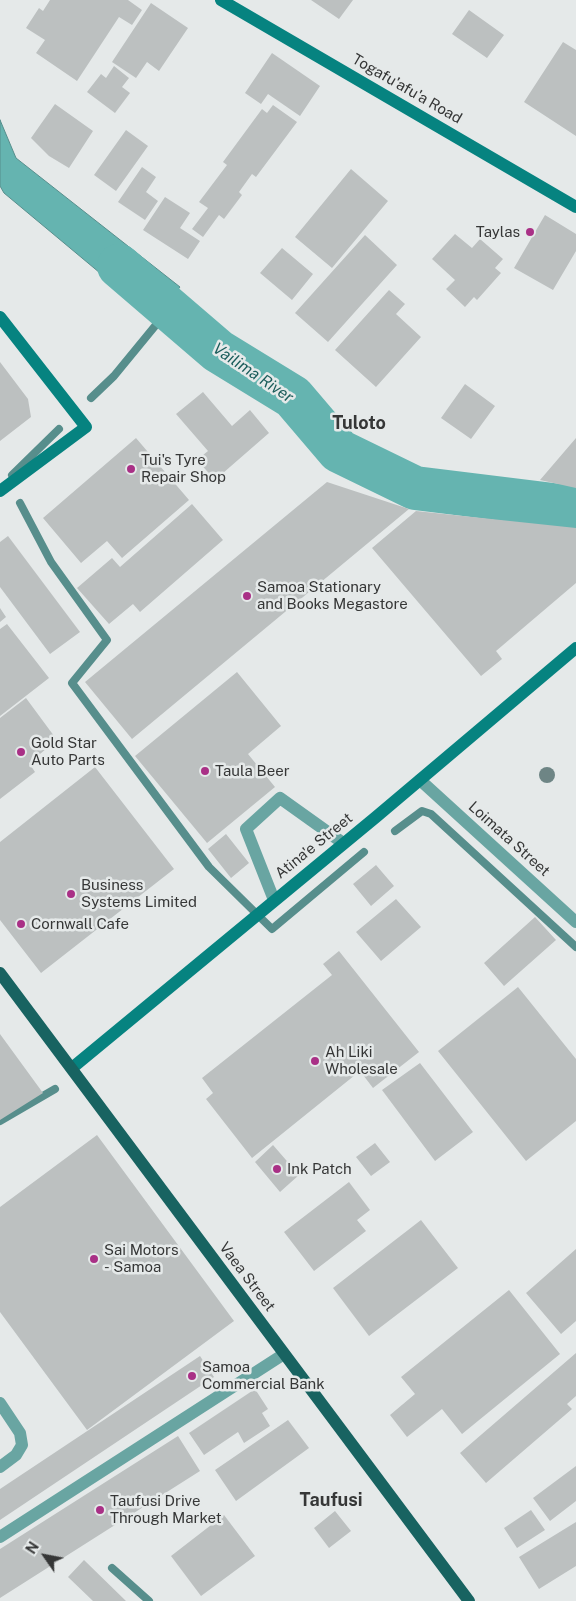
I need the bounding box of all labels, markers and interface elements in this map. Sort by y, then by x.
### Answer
street label: Togafu'afu'a Road [349,50,465,128]
place label: Taylas [476,223,520,241]
marker: Taylas [524,226,536,238]
water label: Vailima River [209,339,297,407]
district label: Tuloto [332,412,386,434]
place label: Tui's Tyre Repair Shop [141,451,226,486]
marker: Tui's Tyre Repair Shop [125,463,137,475]
place label: Samoa Stationary and Books Megastore [257,578,408,613]
marker: Samoa Stationary and Books Megastore [241,590,253,602]
place label: Gold Star Auto Parts [31,734,105,769]
marker: Gold Star Auto Parts [15,746,27,758]
place label: Taula Beer [215,762,289,780]
marker: Taula Beer [199,765,211,777]
street label: Loimata Street [465,798,553,880]
street label: Atina'e Street [272,809,356,883]
place label: Business Systems Limited [81,876,197,911]
marker: Business Systems Limited [65,888,77,900]
place label: Cornwall Cafe [31,915,129,933]
marker: Cornwall Cafe [15,918,27,930]
place label: Ah Liki Wholesale [325,1043,398,1078]
marker: Ah Liki Wholesale [309,1055,321,1067]
place label: Ink Patch [287,1160,352,1178]
marker: Ink Patch [271,1163,283,1175]
street label: Vaea Street [215,1239,279,1315]
place label: Sai Motors - Samoa [104,1241,178,1276]
marker: Sai Motors - Samoa [88,1253,100,1265]
place label: Samoa Commercial Bank [202,1358,325,1393]
marker: Samoa Commercial Bank [186,1370,198,1382]
district label: Taufusi [299,1489,363,1511]
place label: Taufusi Drive Through Market [110,1492,222,1527]
marker: Taufusi Drive Through Market [94,1504,106,1516]
north arrow [20,1531,70,1581]
text: N [23,1539,42,1557]

